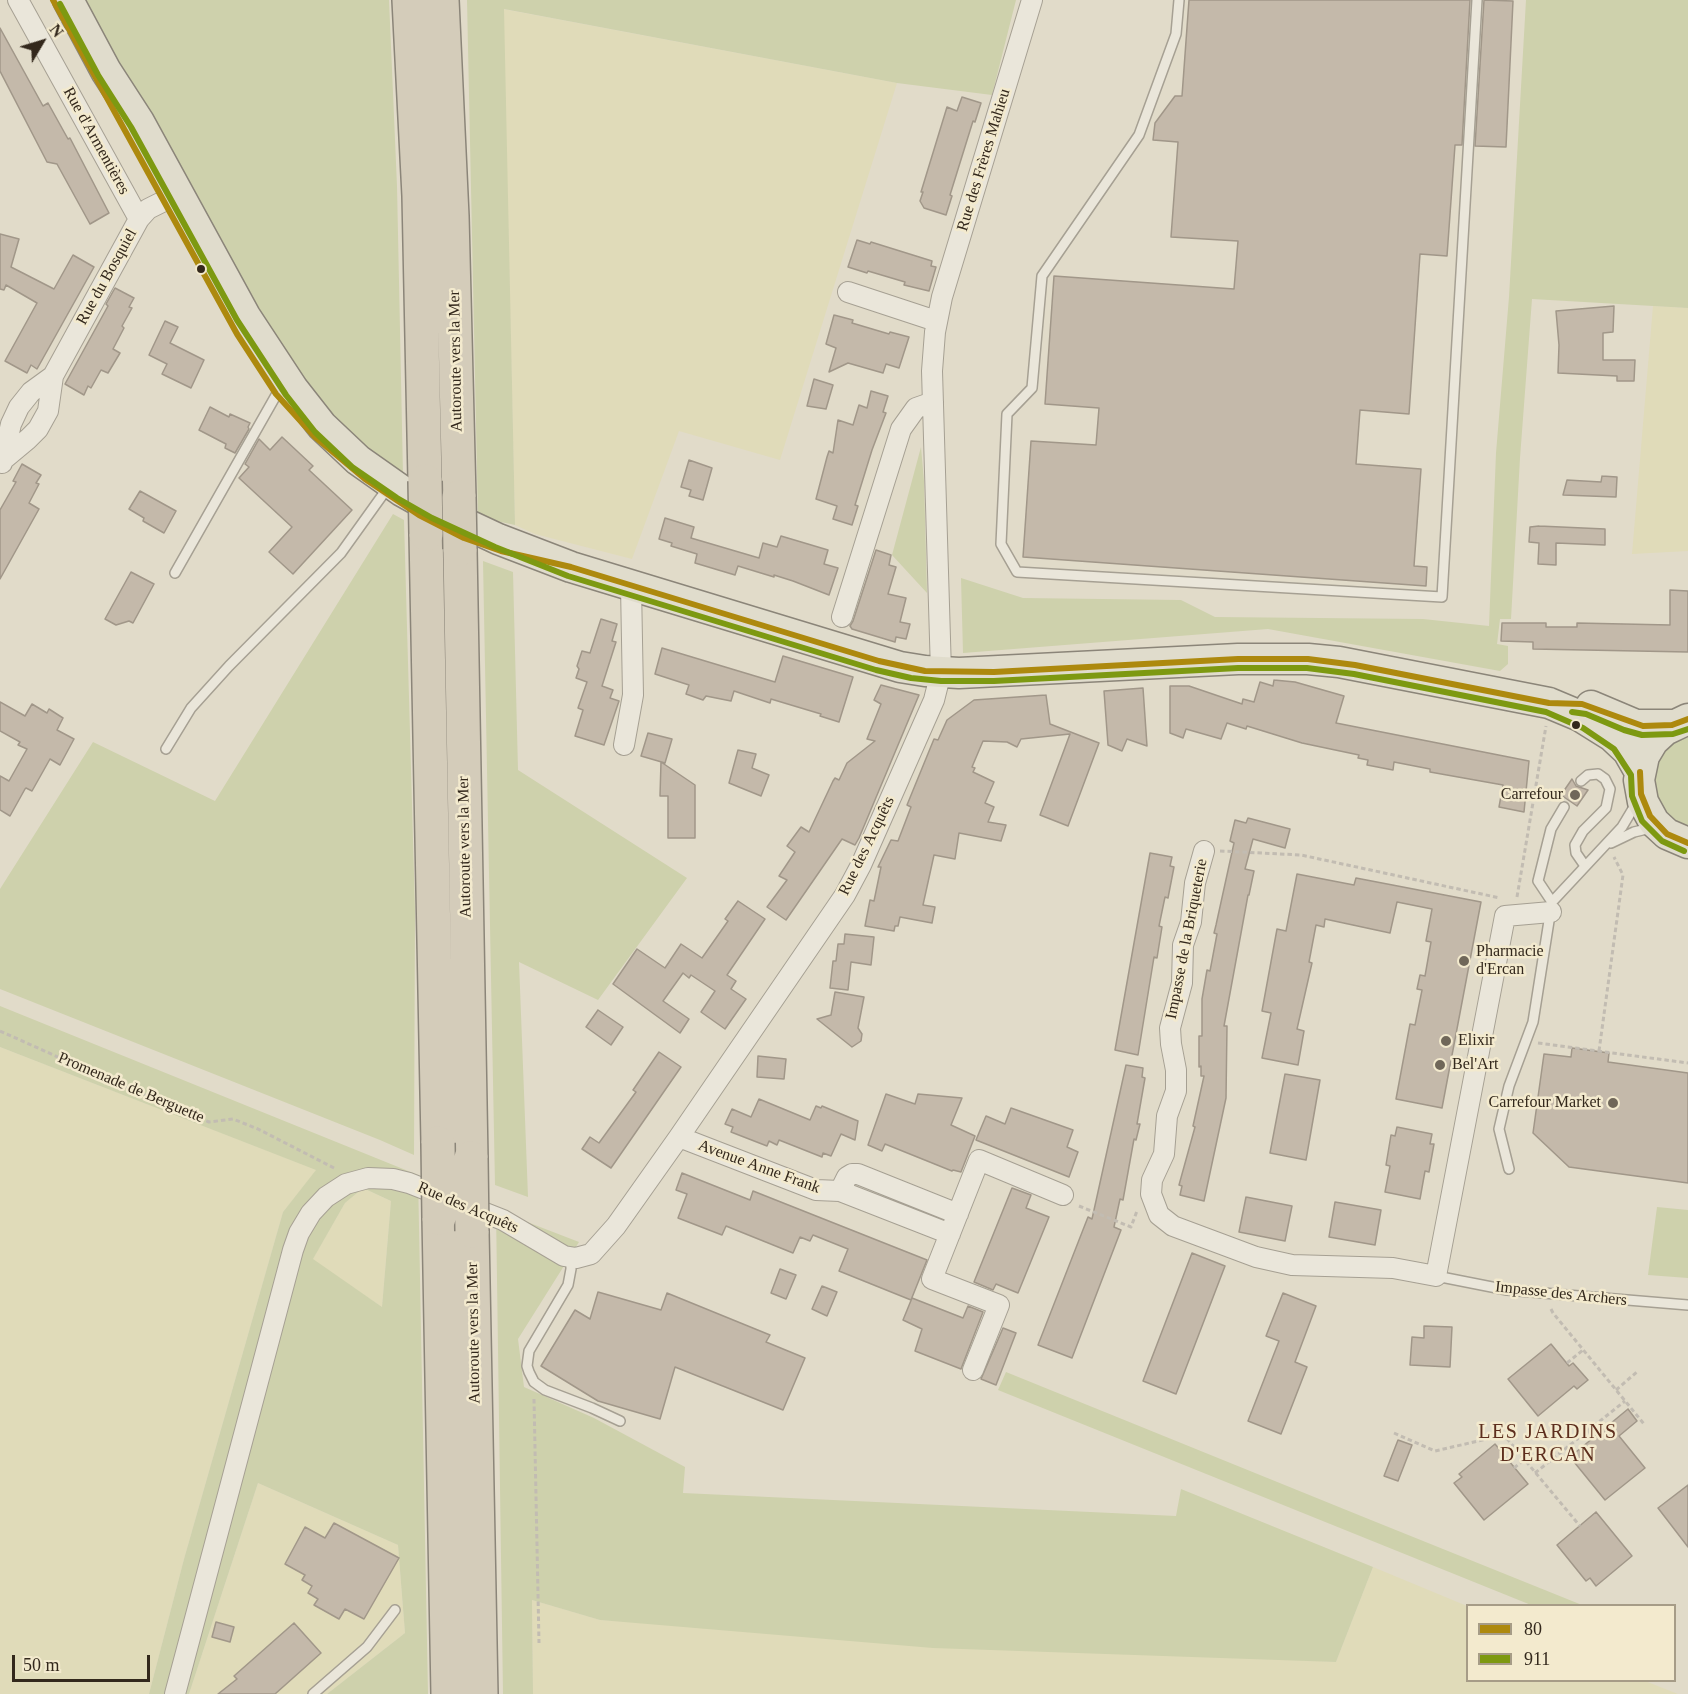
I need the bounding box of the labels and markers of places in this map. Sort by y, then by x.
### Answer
unlabelled marker [195,263,207,275]
unlabelled marker [1570,719,1582,731]
place label: Carrefour [1501,785,1563,805]
marker: Carrefour [1568,788,1582,802]
place label: Pharmacie d'Ercan [1476,942,1544,980]
marker: Pharmacie d'Ercan [1457,954,1471,968]
place label: Elixir [1458,1031,1494,1051]
marker: Elixir [1439,1034,1453,1048]
place label: Bel'Art [1452,1055,1498,1075]
marker: Bel'Art [1433,1058,1447,1072]
place label: Carrefour Market [1489,1093,1601,1113]
marker: Carrefour Market [1606,1096,1620,1110]

